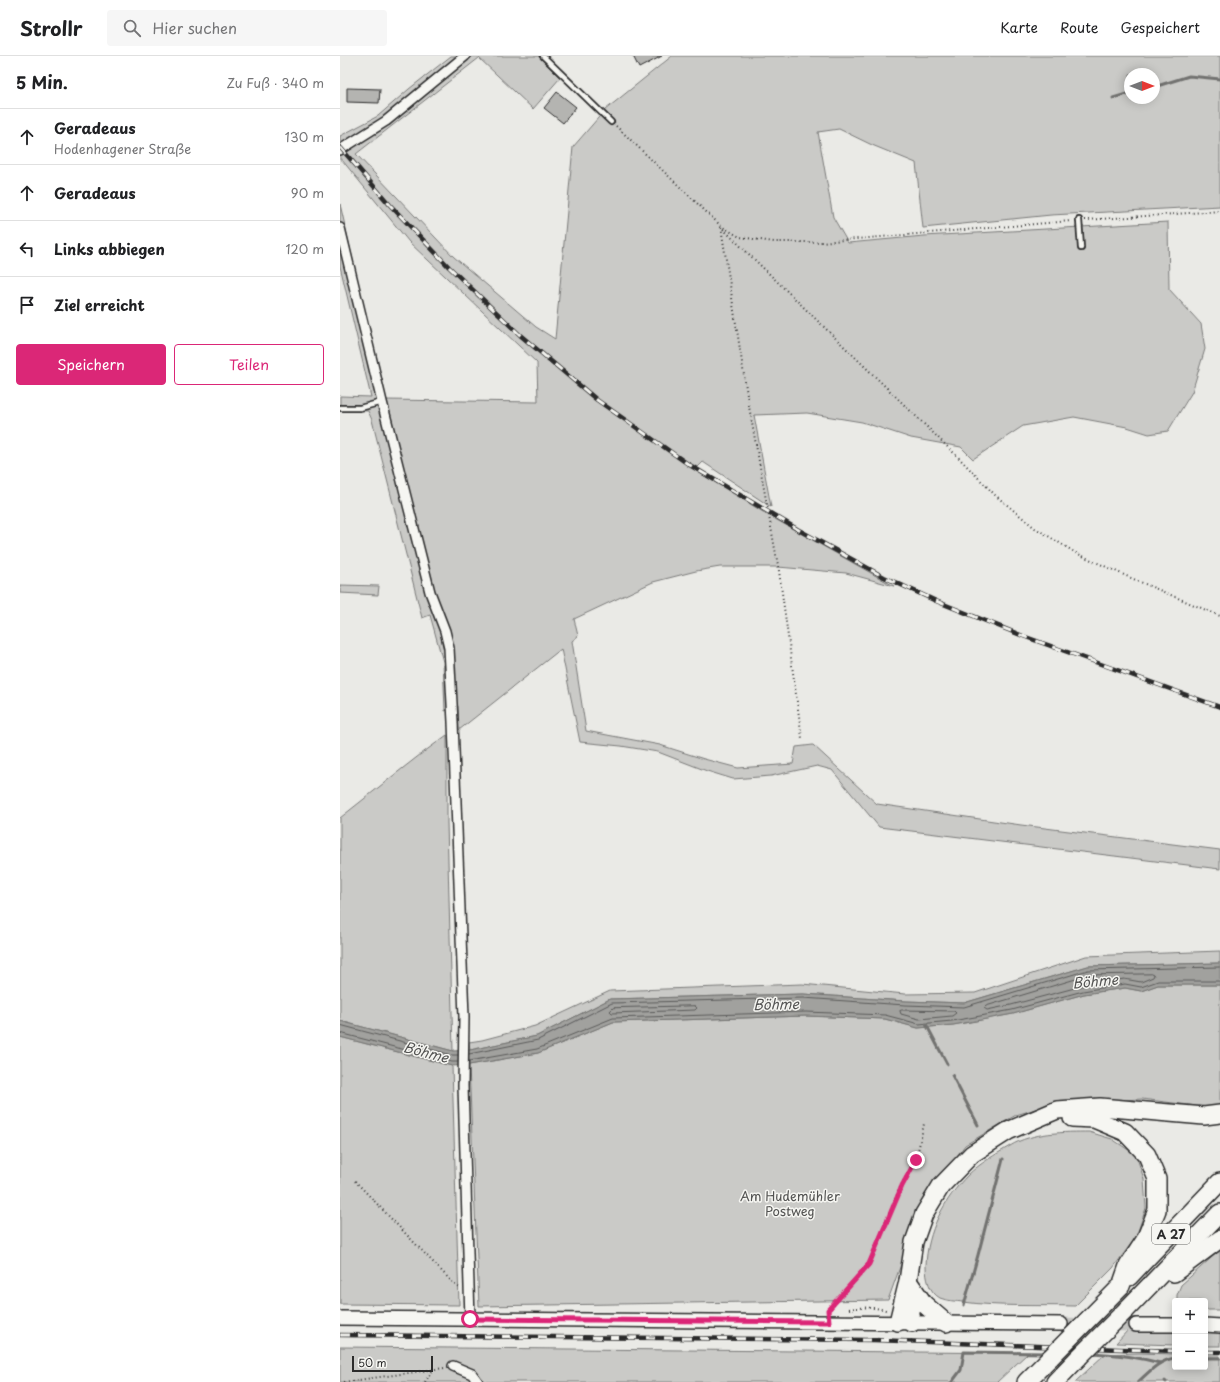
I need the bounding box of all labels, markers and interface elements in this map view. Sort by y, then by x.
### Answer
search box [107,10,387,46]
text: Strollr [20,14,83,42]
text: Hier suchen [153,16,237,39]
icon: search [121,17,143,39]
text: Karte [1000,17,1038,38]
text: Route [1060,17,1098,38]
text: Gespeichert [1120,17,1200,38]
north arrow [1124,68,1160,104]
text: 5 Min. [16,69,68,95]
text: Zu Fuß · 340 m [227,73,324,92]
text: Geradeaus [54,116,136,139]
icon: ahead [16,126,38,148]
text: 130 m [285,127,324,146]
text: Hodenhagener Straße [54,139,191,158]
text: Geradeaus [54,181,136,204]
icon: ahead [16,182,38,204]
text: 90 m [291,183,324,202]
text: Links abbiegen [54,237,165,260]
icon: left [16,238,38,260]
text: 120 m [285,239,324,258]
text: Ziel erreicht [54,293,145,316]
icon: arrive [16,294,38,316]
button: Speichern [16,344,166,385]
button: Teilen [174,344,324,385]
water label: Böhme [1071,968,1120,993]
water label: Böhme [753,993,801,1015]
water label: Böhme [401,1036,452,1068]
route end [907,1151,925,1169]
park label: Am Hudemühler Postweg [740,1186,841,1220]
road number: A 27 [1152,1224,1190,1244]
map controls [1172,1298,1208,1370]
button: + [1172,1298,1208,1334]
route start [461,1310,479,1328]
button: − [1172,1334,1208,1370]
scale bar [352,1354,433,1373]
text: 50 m [358,1354,387,1371]

